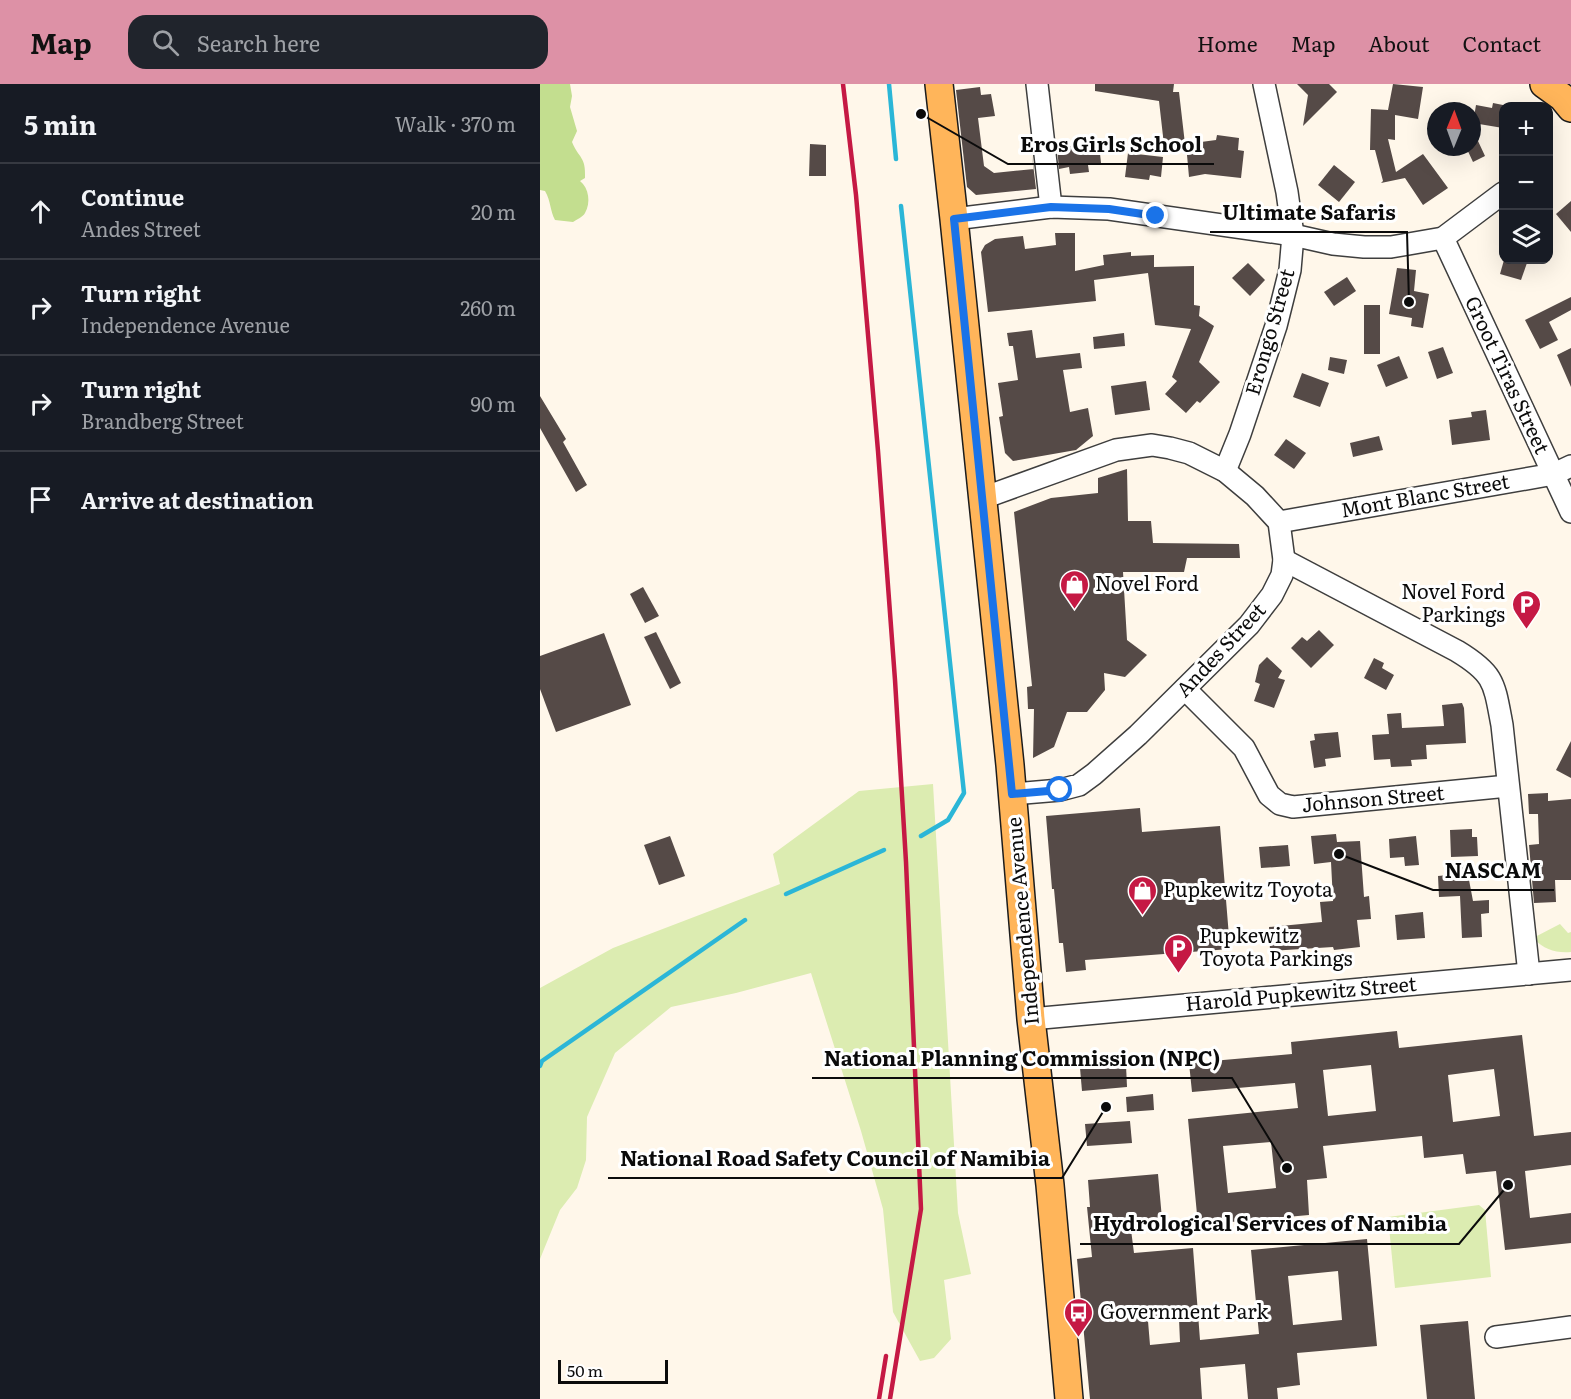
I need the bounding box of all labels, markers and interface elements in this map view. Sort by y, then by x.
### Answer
search box [128,15,548,69]
text: Map [30,21,92,63]
icon: search [149,26,182,59]
text: Search here [197,26,320,59]
text: Home [1197,27,1258,58]
text: Map [1291,27,1335,58]
text: About [1368,27,1430,58]
text: Contact [1463,27,1541,58]
north arrow [1427,102,1481,156]
map controls [1499,102,1553,264]
button: + [1499,102,1553,156]
text: 5 min [24,104,97,143]
text: Walk · 370 m [395,108,516,138]
callout: Eros Girls School [1008,125,1214,164]
text: Eros Girls School [1020,127,1202,158]
button: − [1499,156,1553,210]
text: Continue [81,180,184,213]
callout: Ultimate Safaris [1210,193,1407,232]
icon: ahead [24,195,57,228]
text: Ultimate Safaris [1222,195,1396,226]
text: 20 m [471,196,516,226]
route end [1142,202,1168,228]
button: layers [1499,210,1553,264]
text: Andes Street [81,213,201,243]
street label: Erongo Street [1236,265,1300,398]
text: Turn right [81,276,201,309]
street label: Groot Tiras Street [1459,290,1559,458]
icon: right [24,291,57,324]
text: 260 m [460,292,516,322]
text: Independence Avenue [81,309,290,339]
text: Turn right [81,372,201,405]
icon: right [24,387,57,420]
text: 90 m [471,388,516,418]
text: Brandberg Street [81,405,244,435]
street label: Mont Blanc Street [1338,464,1511,524]
icon: arrive [24,483,57,516]
text: Arrive at destination [81,483,314,516]
place label: Novel Ford [1095,567,1199,597]
shop icon: Novel Ford [1058,568,1090,610]
place label: Novel Ford Parkings [1401,575,1505,628]
parking icon: Novel Ford Parkings [1510,588,1542,630]
street label: Andes Street [1168,595,1271,703]
route start [1046,776,1072,802]
street label: Johnson Street [1300,776,1445,818]
street label: Independence Avenue [997,816,1045,1027]
callout: NASCAM [1433,851,1554,890]
text: NASCAM [1445,853,1541,884]
place label: Pupkewitz Toyota [1163,873,1333,903]
shop icon: Pupkewitz Toyota [1126,874,1158,916]
place label: Pupkewitz Toyota Parkings [1199,919,1352,972]
parking icon: Pupkewitz Toyota Parkings [1162,932,1194,974]
street label: Harold Pupkewitz Street [1184,967,1418,1017]
callout: National Planning Commission (NPC) [812,1039,1232,1078]
text: National Planning Commission (NPC) [824,1041,1220,1072]
callout: National Road Safety Council of Namibia [608,1139,1062,1178]
text: National Road Safety Council of Namibia [620,1141,1051,1172]
callout: Hydrological Services of Namibia [1080,1205,1459,1244]
text: Hydrological Services of Namibia [1093,1206,1448,1237]
place label: Government Park [1100,1295,1269,1325]
bus stop icon: Government Park [1063,1296,1095,1338]
scale bar [558,1357,668,1384]
text: 50 m [567,1358,603,1382]

